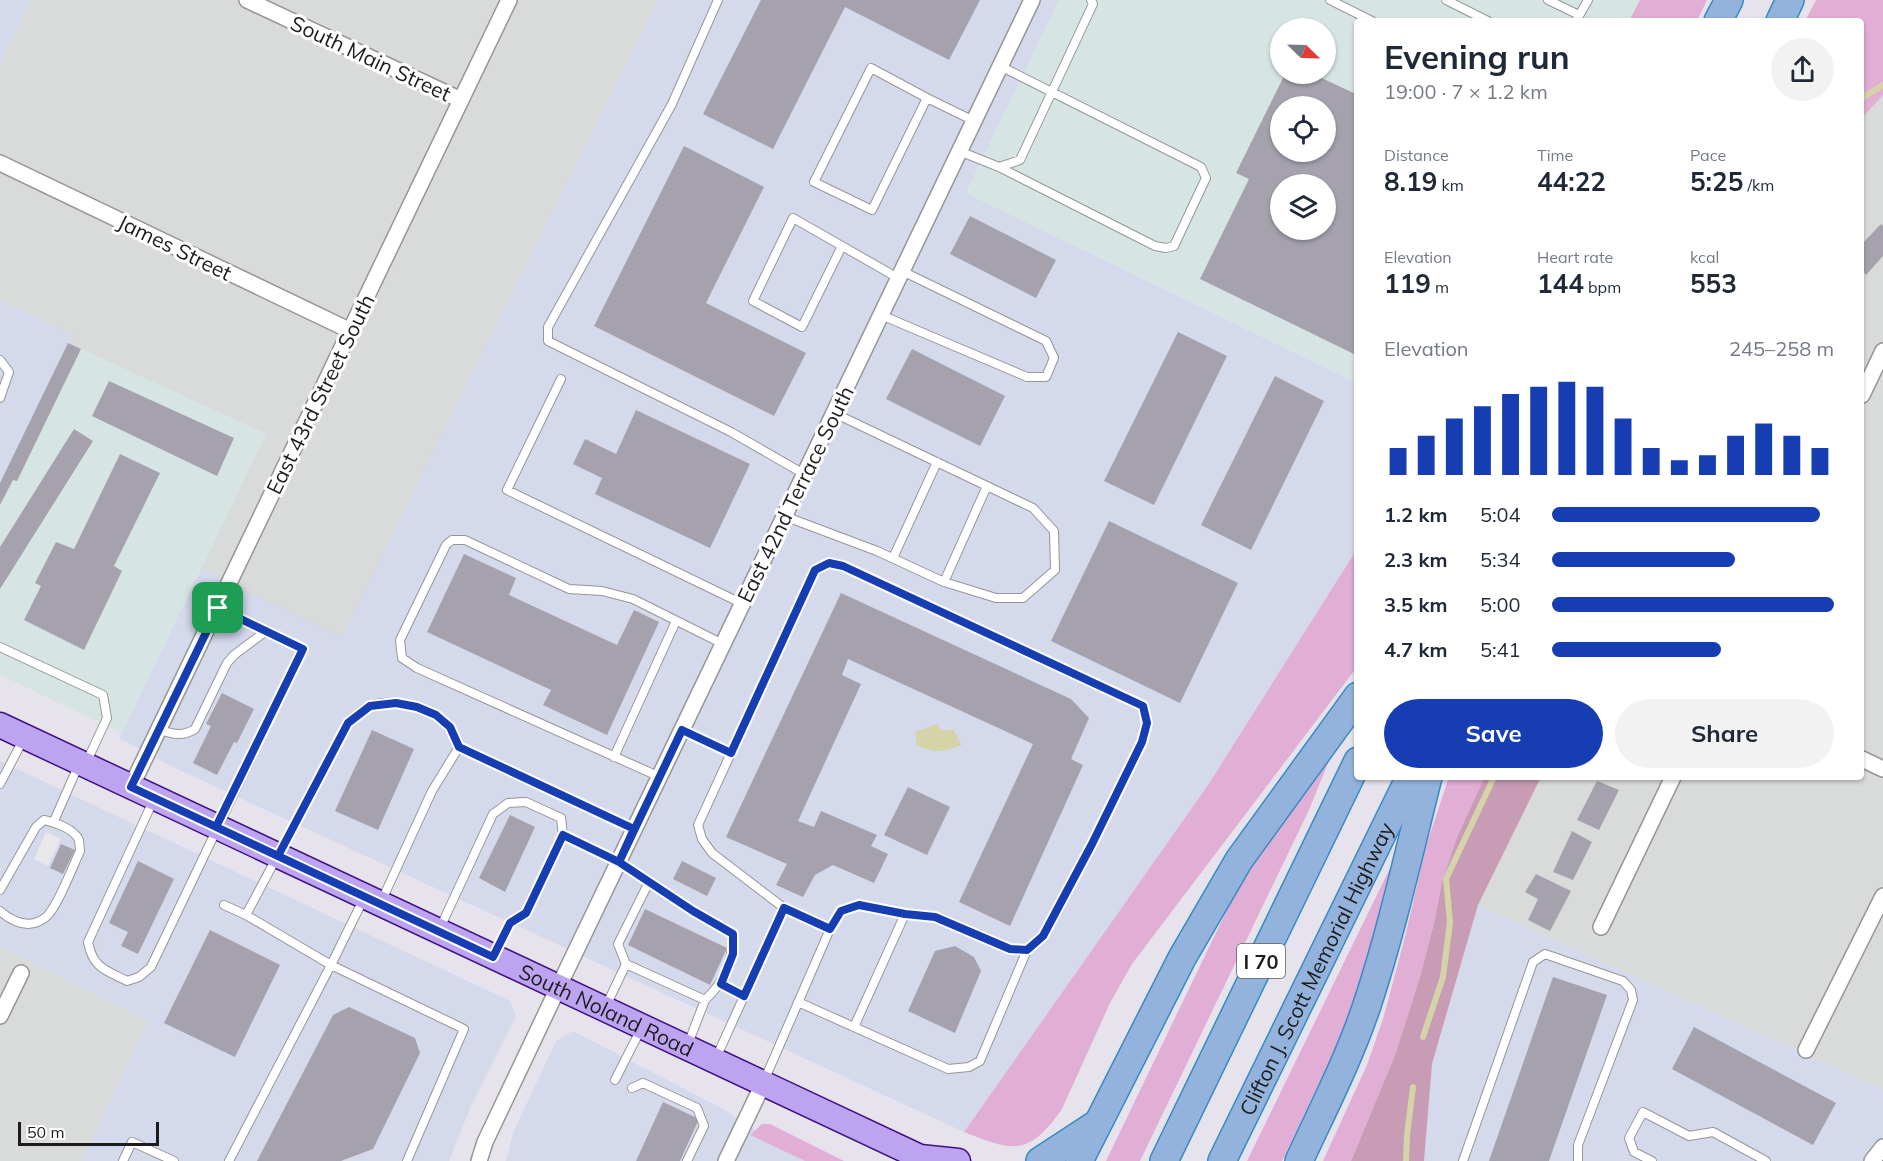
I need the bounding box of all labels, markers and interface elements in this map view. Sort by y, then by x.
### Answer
street label: South Main Street [287,9,455,107]
north arrow [1270,18,1336,84]
map controls [1270,18,1336,240]
text: Evening run [1384,36,1570,77]
button: share [1771,38,1834,101]
text: 19:00 · 7 × 1.2 km [1384,79,1548,104]
button: locate [1270,96,1336,162]
text: Distance [1384,145,1449,165]
text: Time [1537,145,1573,165]
text: Pace [1690,145,1726,165]
text: 8.19 [1384,165,1437,198]
text: 44:22 [1537,165,1606,198]
text: 5:25 [1690,165,1743,198]
button: layers [1270,174,1336,240]
text: km [1437,175,1464,195]
text: /km [1743,175,1774,195]
street label: James Street [114,208,236,286]
text: Elevation [1384,247,1452,267]
text: Heart rate [1537,247,1613,267]
text: kcal [1690,247,1719,267]
text: 119 [1384,267,1431,300]
text: 144 [1537,267,1584,300]
text: 553 [1690,267,1737,300]
text: m [1431,277,1449,297]
text: bpm [1584,277,1621,297]
street label: East 43rd Street South [260,290,380,498]
text: Elevation [1384,336,1469,361]
text: 245–258 m [1729,336,1834,361]
street label: East 42nd Terrace South [731,381,859,607]
text: 1.2 km [1384,502,1447,527]
text: 5:04 [1480,502,1521,527]
text: 2.3 km [1384,547,1447,572]
text: 5:34 [1480,547,1521,572]
pin [192,582,243,633]
icon: arrive [201,591,234,624]
text: 3.5 km [1384,592,1447,617]
text: 5:00 [1480,592,1521,617]
text: 4.7 km [1384,637,1447,662]
text: 5:41 [1480,637,1521,662]
button: Save [1384,699,1603,768]
button: Share [1615,699,1834,768]
street label: Clifton J. Scott Memorial Highway [1233,818,1399,1120]
road number: I 70 [1237,944,1285,978]
street label: South Noland Road [515,958,698,1062]
scale bar [18,1119,159,1146]
text: 50 m [27,1122,64,1142]

